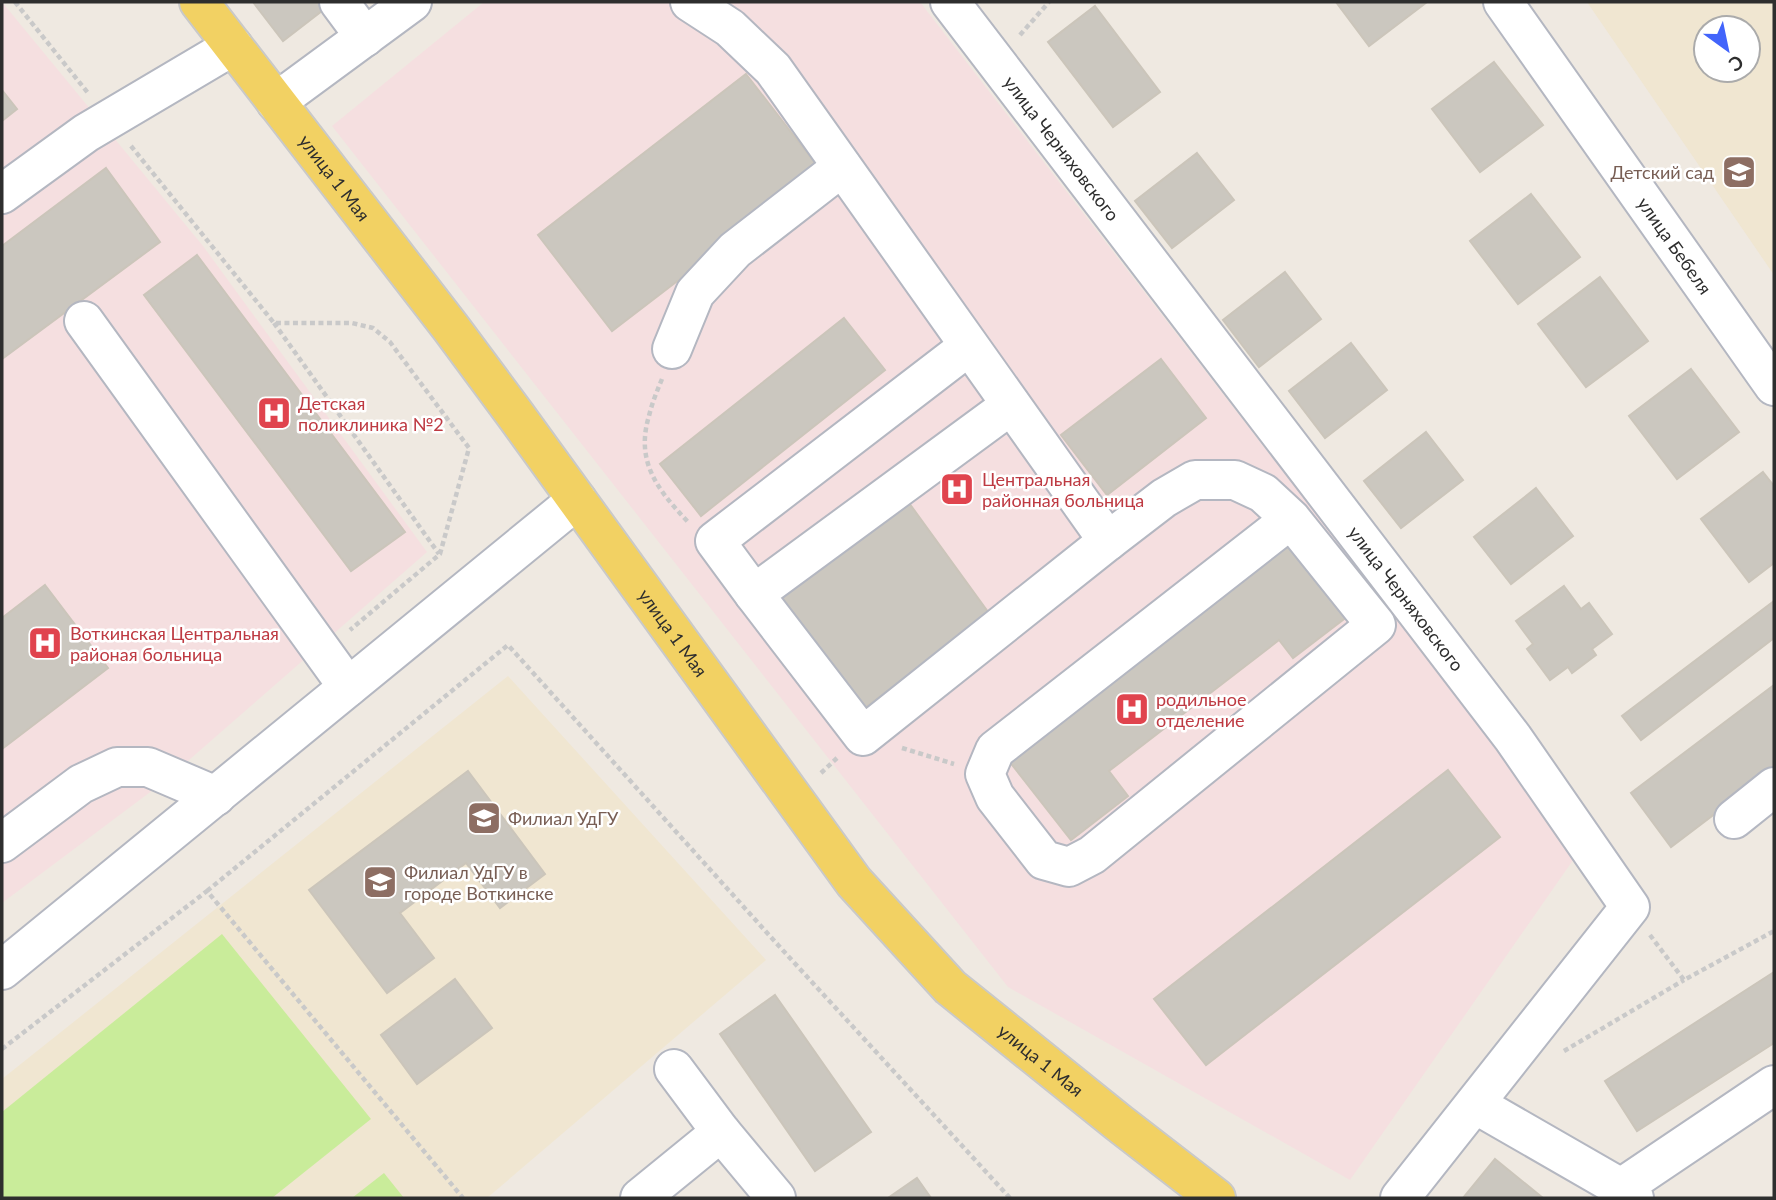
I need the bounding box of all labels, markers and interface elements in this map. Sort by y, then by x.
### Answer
north arrow [1692,14,1762,84]
text: С [1725,51,1748,77]
street label: улица Черняховского [999,71,1124,225]
street label: улица 1 Мая [295,130,375,225]
school or university icon: Детский сад [1720,153,1758,191]
place label: Детский сад [1610,161,1714,183]
street label: улица Бебеля [1633,193,1717,298]
place label: Детская поликлиника №2 [298,392,444,435]
hospital icon: Детская поликлиника №2 [255,394,293,432]
place label: Центральная районная больница [982,468,1144,511]
hospital icon: Центральная районная больница [938,470,976,508]
street label: улица Черняховского [1344,522,1469,675]
street label: улица 1 Мая [634,584,712,681]
place label: Воткинская Центральная районая больница [70,622,279,665]
hospital icon: Воткинская Центральная районая больница [26,624,64,662]
place label: родильное отделение [1156,688,1246,731]
hospital icon: родильное отделение [1113,690,1151,728]
school or university icon: Филиал УдГУ [465,799,503,837]
place label: Филиал УдГУ [508,807,619,829]
place label: Филиал УдГУ в городе Воткинске [404,861,554,904]
school or university icon: Филиал УдГУ в городе Воткинске [361,863,399,901]
street label: улица 1 Мая [994,1019,1088,1101]

